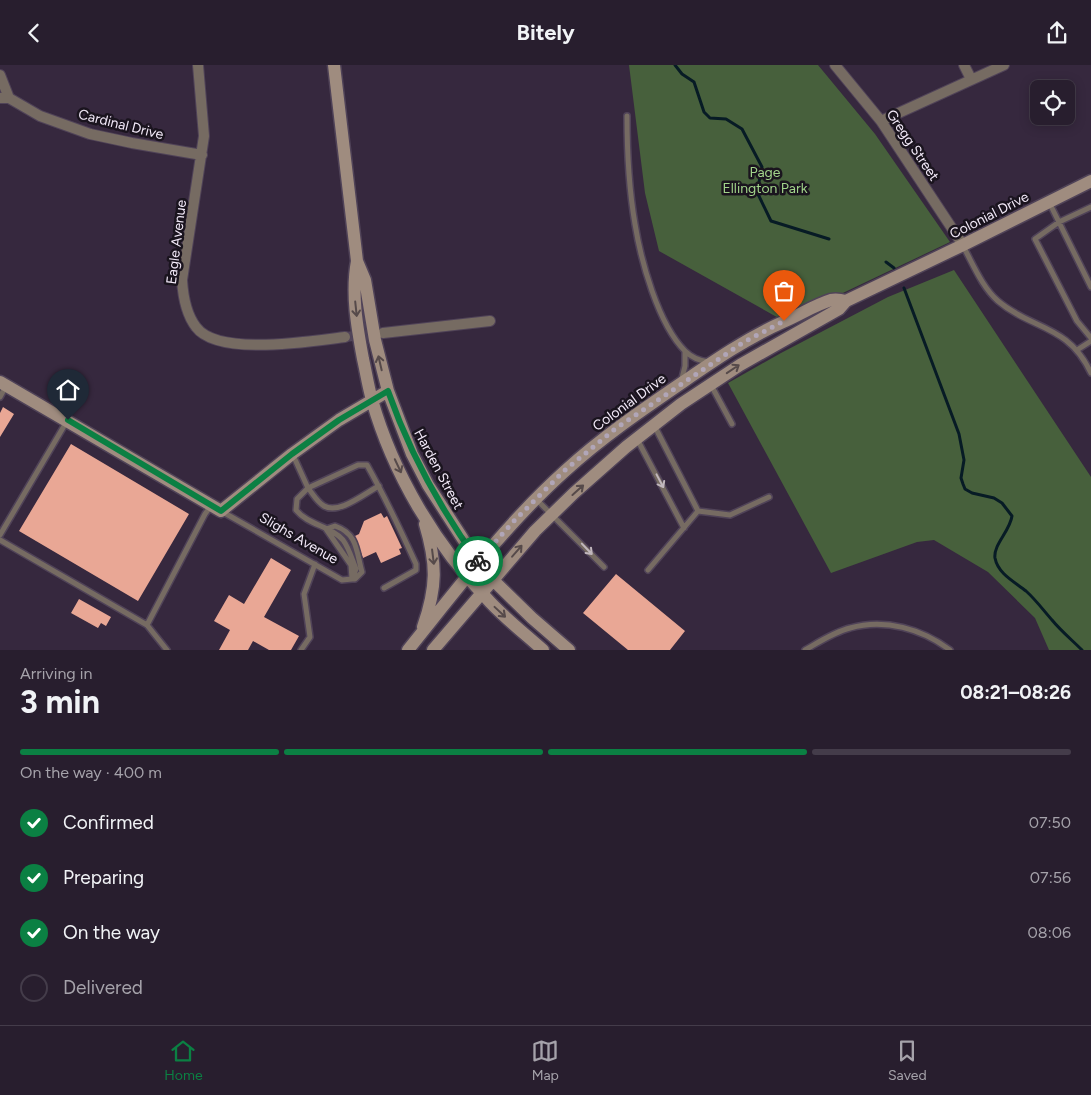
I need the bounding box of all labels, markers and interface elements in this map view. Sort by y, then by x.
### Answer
icon: back [20,19,48,47]
text: Bitely [516,19,575,46]
icon: share [1043,19,1071,47]
map controls [1030,80,1075,125]
button: locate [1030,80,1075,125]
street label: Cardinal Drive [76,106,166,143]
street label: Gregg Street [883,106,943,184]
park label: Page Ellington Park [722,164,808,197]
street label: Colonial Drive [947,188,1032,243]
street label: Eagle Avenue [163,198,190,285]
pin [763,270,805,321]
icon: bag [770,277,798,305]
one-way arrow [351,301,361,317]
one-way arrow [375,355,384,371]
one-way arrow [726,364,740,374]
pin [47,369,89,420]
street label: Colonial Drive [589,370,670,435]
icon: home [54,376,82,404]
street label: Harden Street [410,426,467,512]
one-way arrow [393,458,403,473]
one-way arrow [655,474,665,489]
one-way arrow [571,484,584,495]
street label: Slighs Avenue [256,509,342,568]
courier [453,536,503,586]
one-way arrow [581,543,593,556]
one-way arrow [511,544,523,557]
icon: bike [464,547,492,575]
one-way arrow [428,549,438,565]
one-way arrow [494,606,507,618]
text: Arriving in [20,664,92,683]
text: 08:21–08:26 [960,681,1071,704]
text: 3 min [20,683,100,721]
text: On the way · 400 m [20,763,162,782]
icon: check [20,809,48,837]
text: Confirmed [63,811,154,834]
text: 07:50 [1029,813,1071,832]
icon: check [20,864,48,892]
text: Preparing [63,866,144,889]
text: 07:56 [1030,868,1071,887]
icon: check [20,919,48,947]
text: On the way [63,921,160,944]
text: 08:06 [1028,923,1071,942]
text: Delivered [63,976,143,999]
tab: Home [164,1037,203,1084]
tab: Map [531,1037,559,1084]
tab: Saved [888,1037,927,1084]

